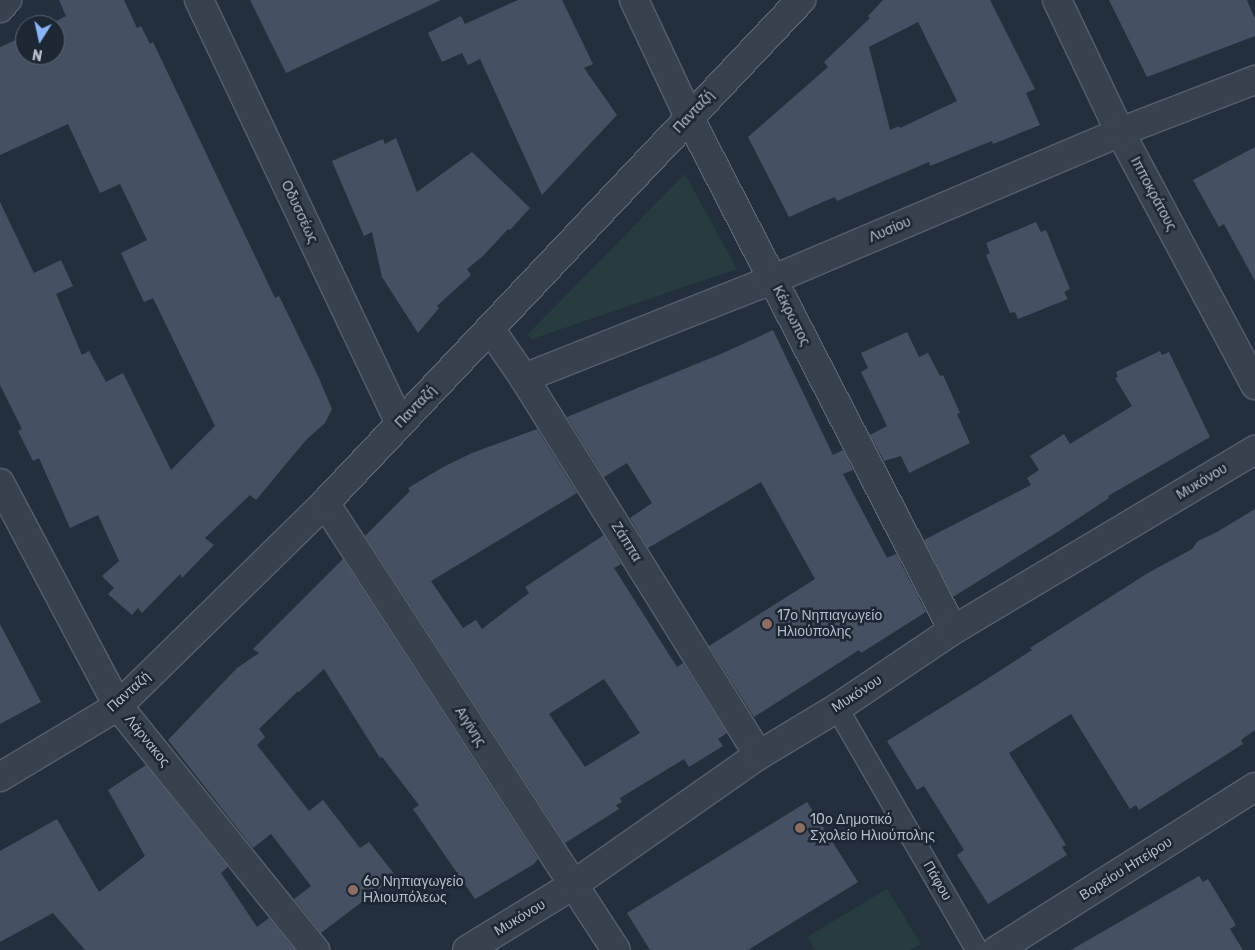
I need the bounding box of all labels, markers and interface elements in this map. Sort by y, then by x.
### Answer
north arrow [15,15,65,65]
text: N [31,45,44,64]
street label: Πανταζή [670,87,718,137]
street label: Ιπποκράτους [1126,154,1180,234]
street label: Οδυσσέως [277,178,321,246]
street label: Λυσίου [866,214,914,246]
street label: Κέκρωπος [769,283,813,349]
street label: Πανταζή [392,382,440,432]
street label: Μυκόνου [1174,460,1230,504]
street label: Ζάππα [607,519,645,565]
place label: 17ο Νηπιαγωγείο Ηλιούπολης [777,608,882,640]
marker: 17ο Νηπιαγωγείο Ηλιούπολης [761,618,773,630]
street label: Πανταζή [104,668,154,716]
street label: Μυκόνου [829,672,885,716]
street label: Αιγίνης [451,704,489,750]
street label: Λάρνακος [121,712,173,770]
place label: 10ο Δημοτικό Σχολείο Ηλιούπολης [810,812,935,844]
marker: 10ο Δημοτικό Σχολείο Ηλιούπολης [794,822,806,834]
street label: Βορείου Ηπείρου [1077,834,1175,904]
street label: Πάφου [919,858,955,904]
place label: 6ο Νηπιαγωγείο Ηλιουπόλεως [363,874,463,906]
marker: 6ο Νηπιαγωγείο Ηλιουπόλεως [347,884,359,896]
street label: Μυκόνου [492,896,548,940]

